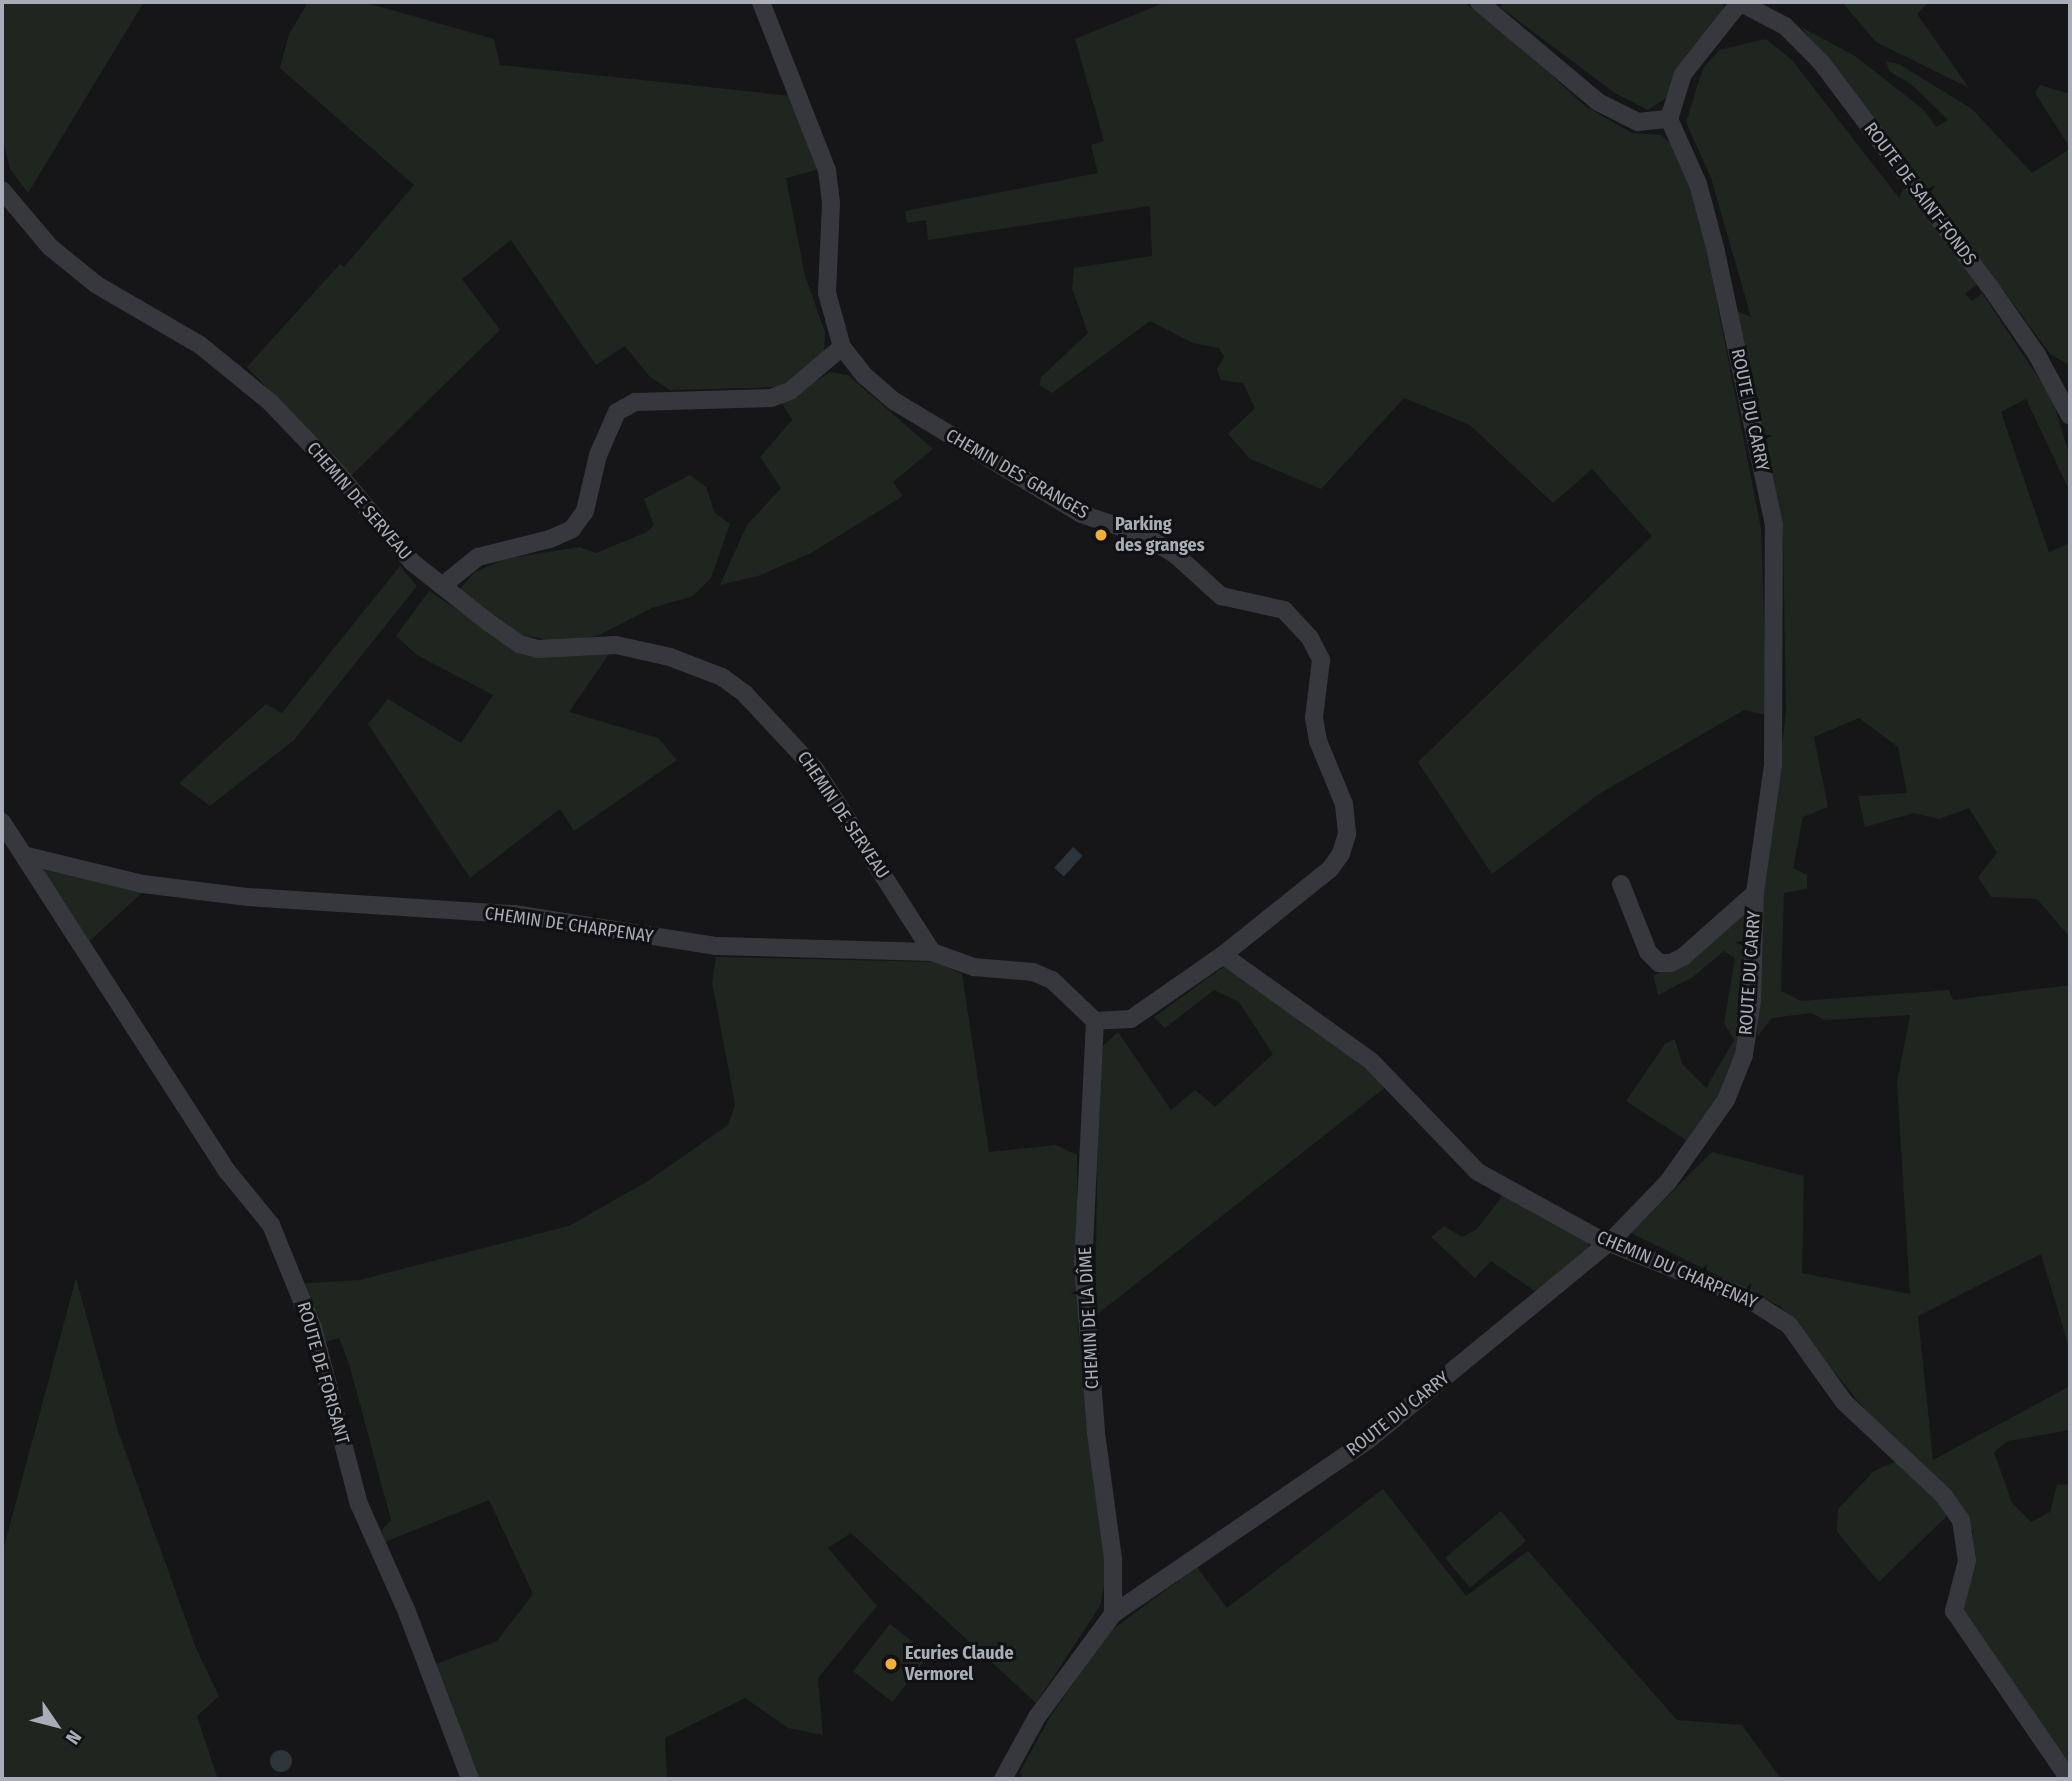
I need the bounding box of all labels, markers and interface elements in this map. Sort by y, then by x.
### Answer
street label: ROUTE DE SAINT-FONDS [1859,118,1981,270]
street label: ROUTE DU CARRY [1726,347,1774,473]
street label: CHEMIN DES GRANGES [942,424,1092,524]
street label: CHEMIN DE SERVEAU [302,438,416,564]
place label: Parking des granges [1115,514,1205,556]
marker: Parking des granges [1093,527,1109,543]
street label: CHEMIN DE SERVEAU [792,747,894,883]
street label: CHEMIN DE CHARPENAY [483,902,655,948]
street label: ROUTE DU CARRY [1735,910,1765,1036]
street label: CHEMIN DU CHARPENAY [1594,1226,1760,1314]
street label: CHEMIN DE LA DÎME [1074,1246,1104,1390]
street label: ROUTE DE FORISANT [292,1300,354,1446]
street label: ROUTE DU CARRY [1342,1367,1454,1461]
place label: Ecuries Claude Vermorel [905,1643,1014,1686]
marker: Ecuries Claude Vermorel [883,1656,899,1672]
north arrow [21,1690,91,1760]
text: N [61,1726,86,1749]

